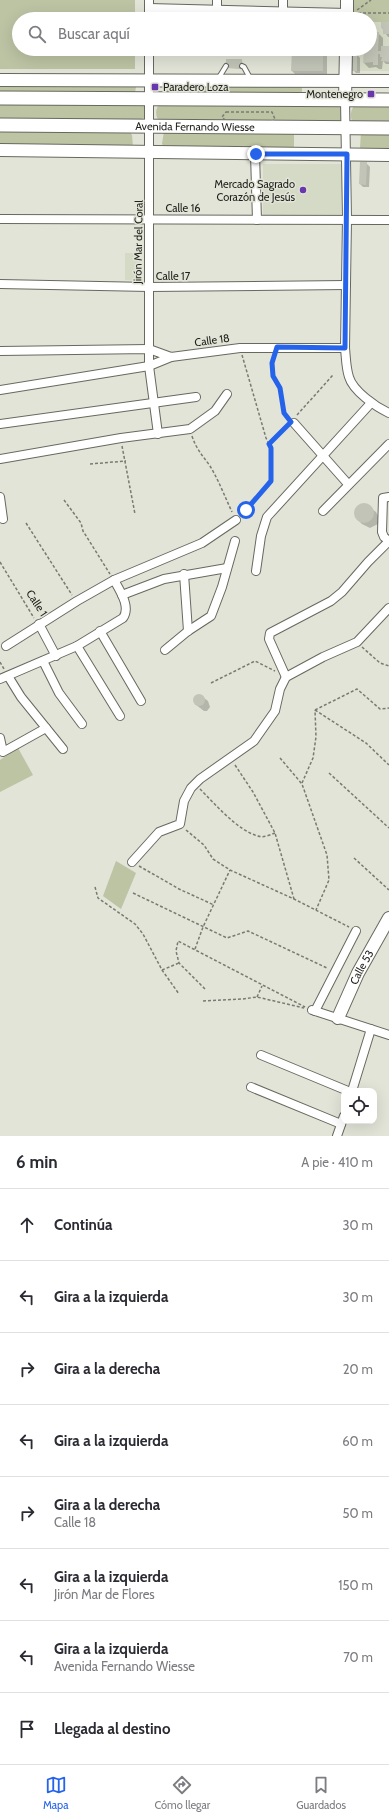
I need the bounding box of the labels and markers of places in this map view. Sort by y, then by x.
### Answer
place label: Paradero Loza [163,80,229,94]
marker: Paradero Loza [150,82,160,92]
place label: Montenegro [306,87,363,101]
marker: Montenegro [366,89,376,99]
place label: Mercado Sagrado Corazón de Jesús [214,177,295,204]
marker: Mercado Sagrado Corazón de Jesús [298,185,308,195]

